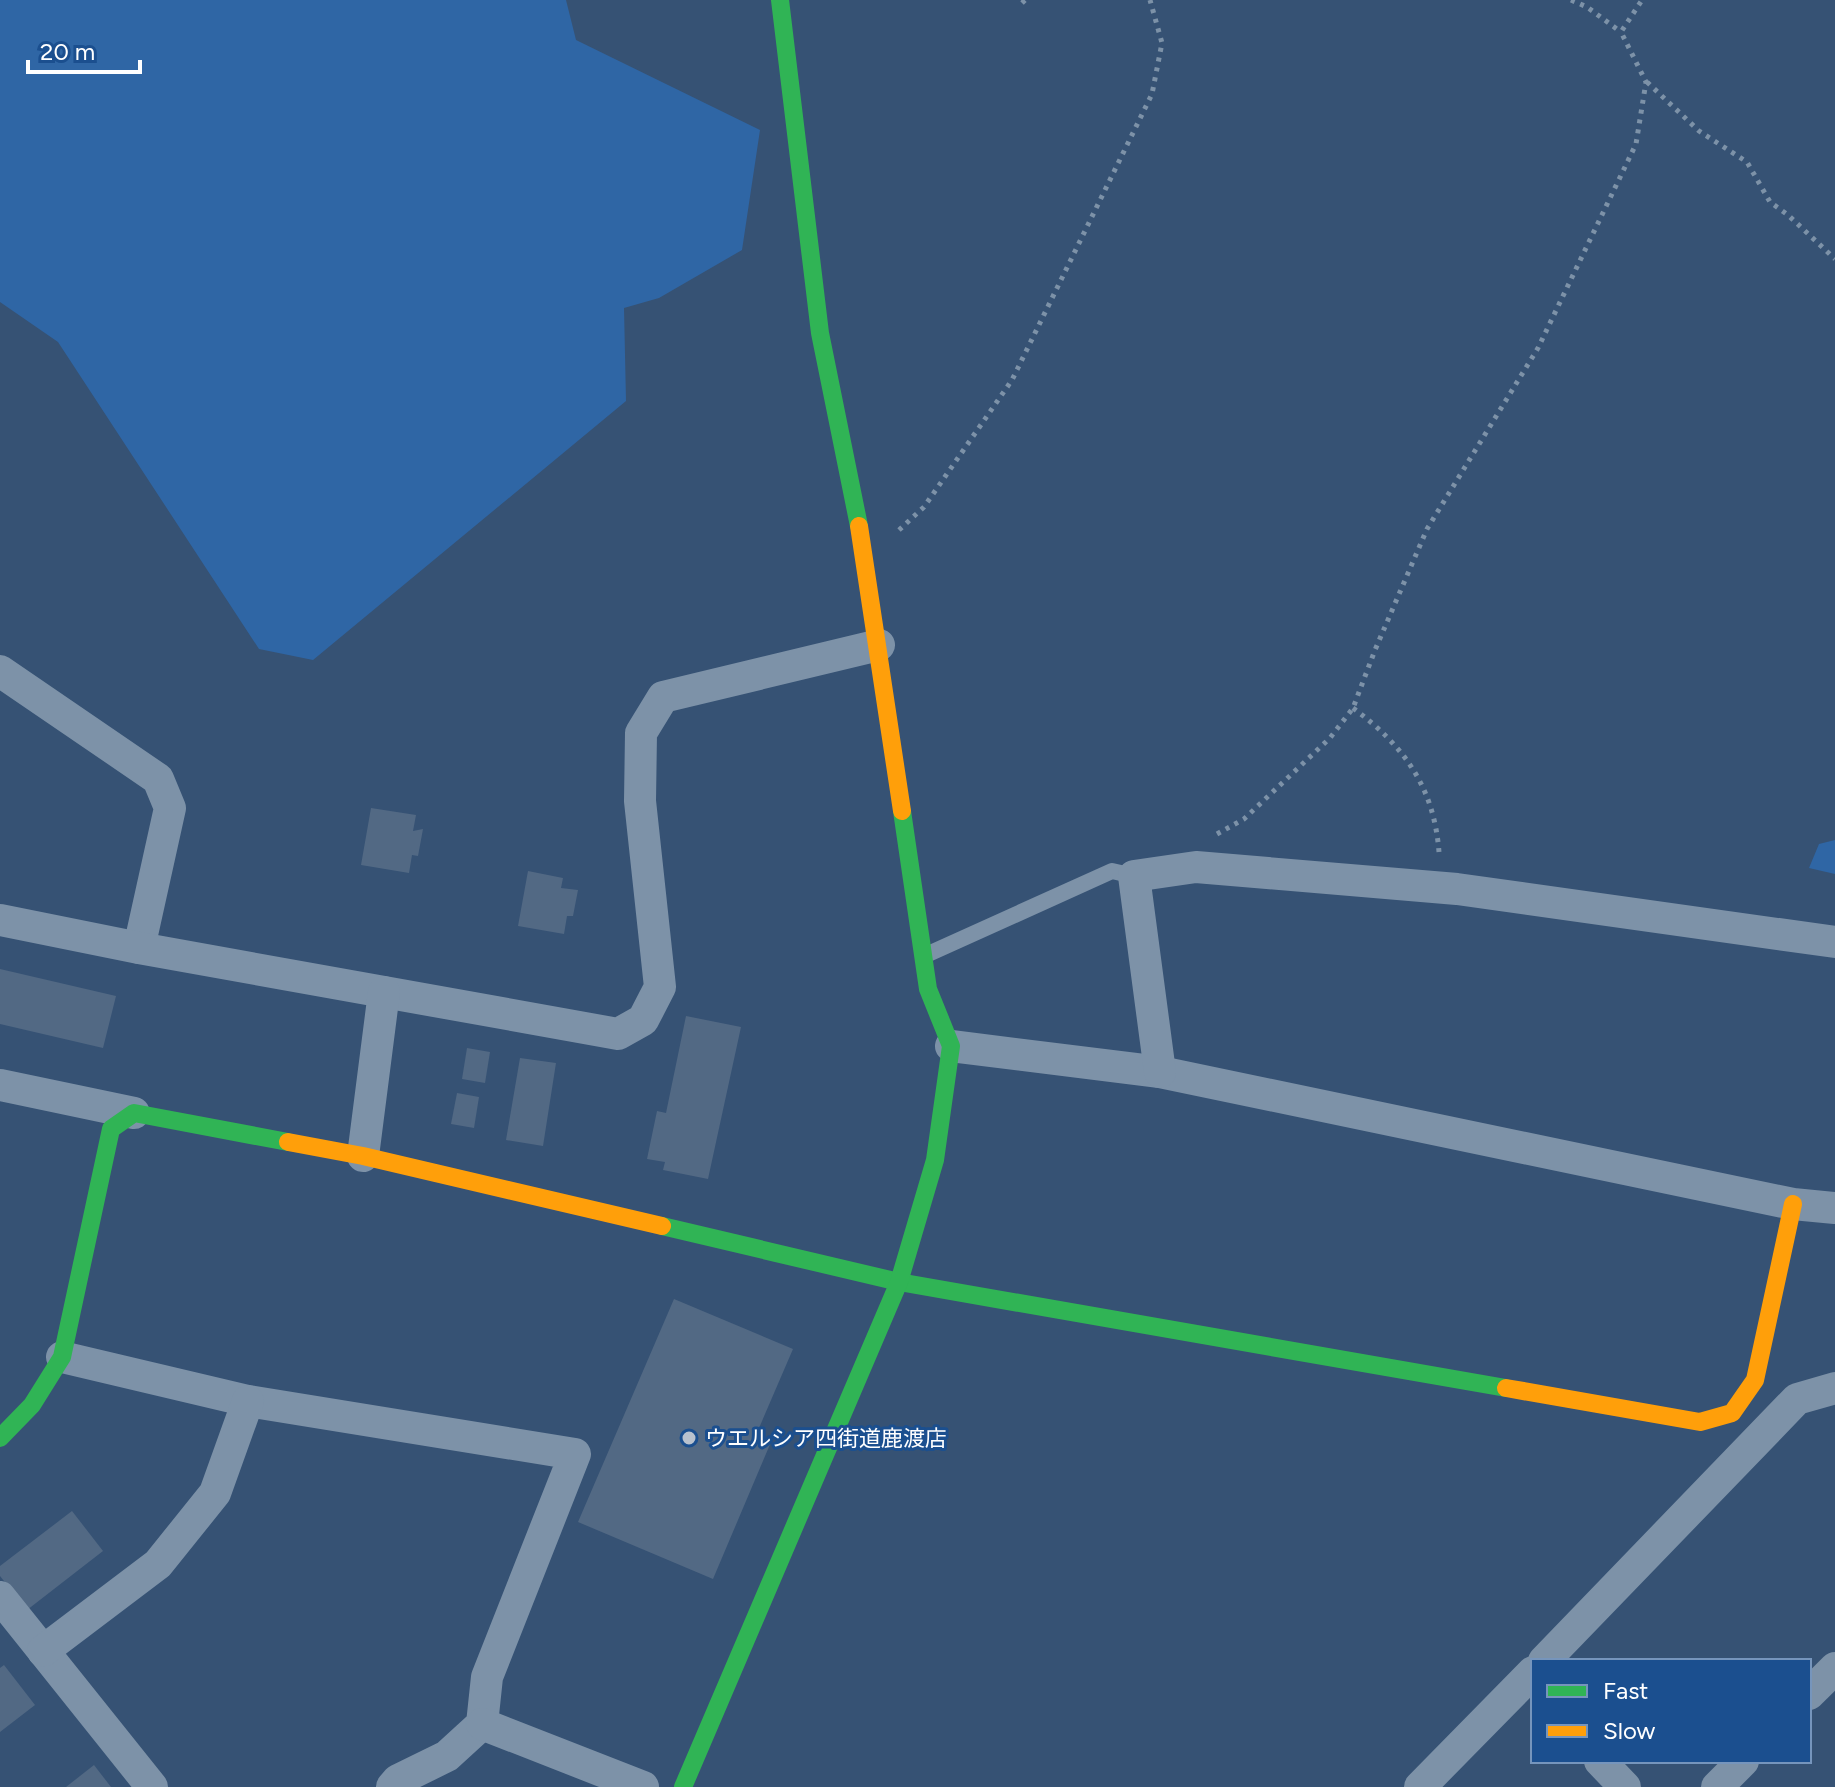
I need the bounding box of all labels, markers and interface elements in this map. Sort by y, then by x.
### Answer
scale bar [28,24,140,74]
text: 20 m [40,37,95,66]
place label: ウエルシア四街道鹿渡店 [705,1425,947,1452]
marker: ウエルシア四街道鹿渡店 [680,1429,698,1447]
legend [1531,1659,1811,1763]
text: Fast [1603,1676,1648,1705]
text: Slow [1603,1716,1656,1745]

